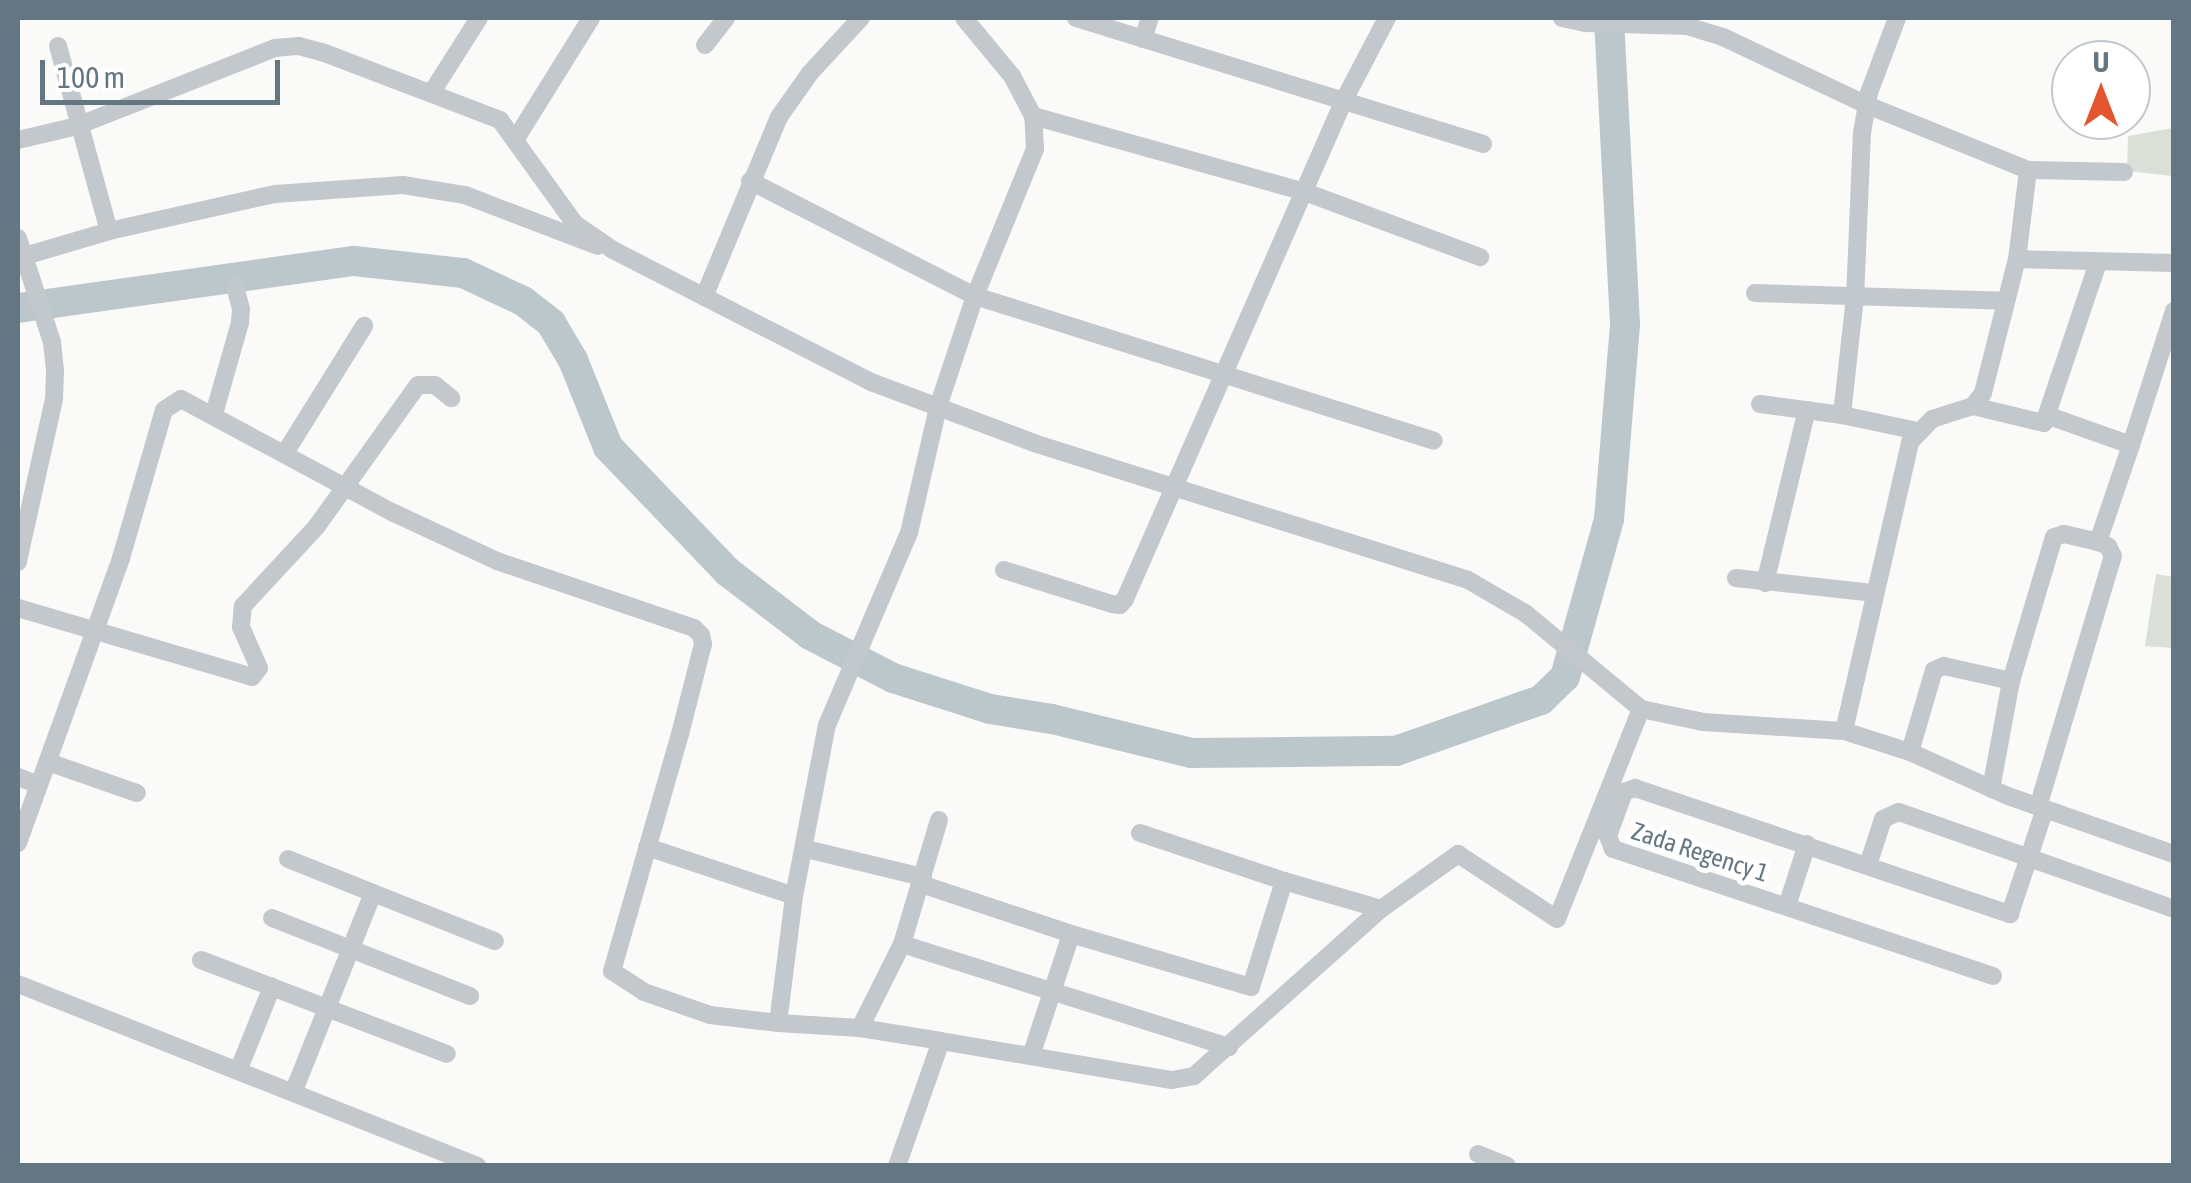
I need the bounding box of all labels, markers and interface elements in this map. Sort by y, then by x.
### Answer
scale bar [45,40,285,102]
north arrow [2051,40,2151,140]
text: U [2093,46,2109,78]
text: 100 m [57,60,125,94]
street label: Zada Regency 1 [1628,816,1772,888]

